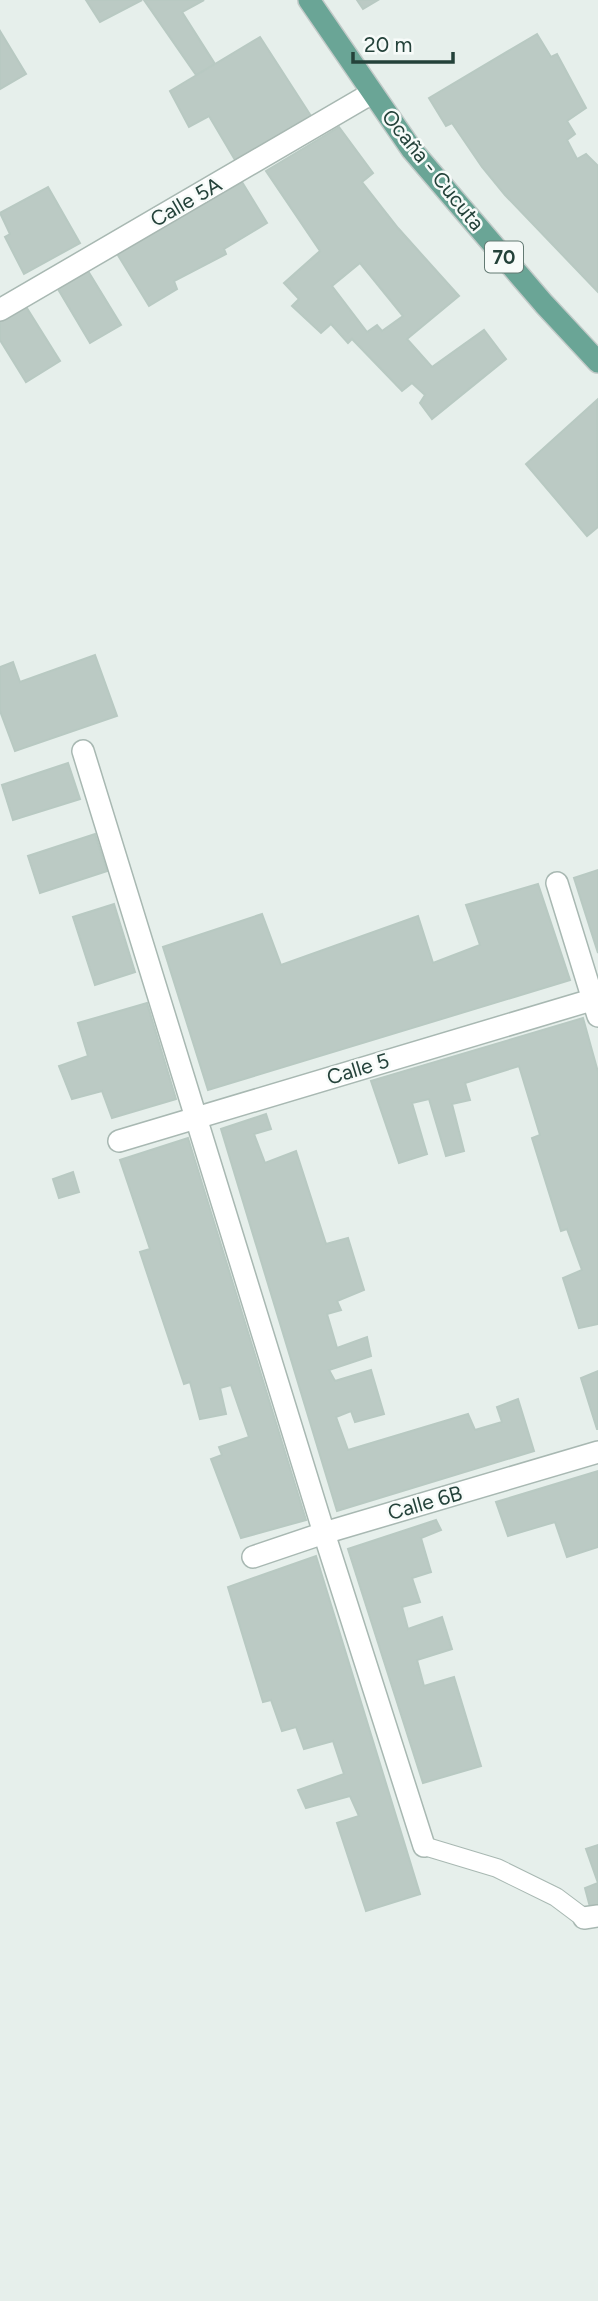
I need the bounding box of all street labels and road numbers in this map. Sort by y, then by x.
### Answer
street label: Ocaña - Cucuta [377,104,490,235]
street label: Calle 5A [146,171,226,232]
road number: 70 [485,242,523,272]
street label: Calle 5 [324,1047,392,1090]
street label: Calle 6B [385,1480,465,1525]

